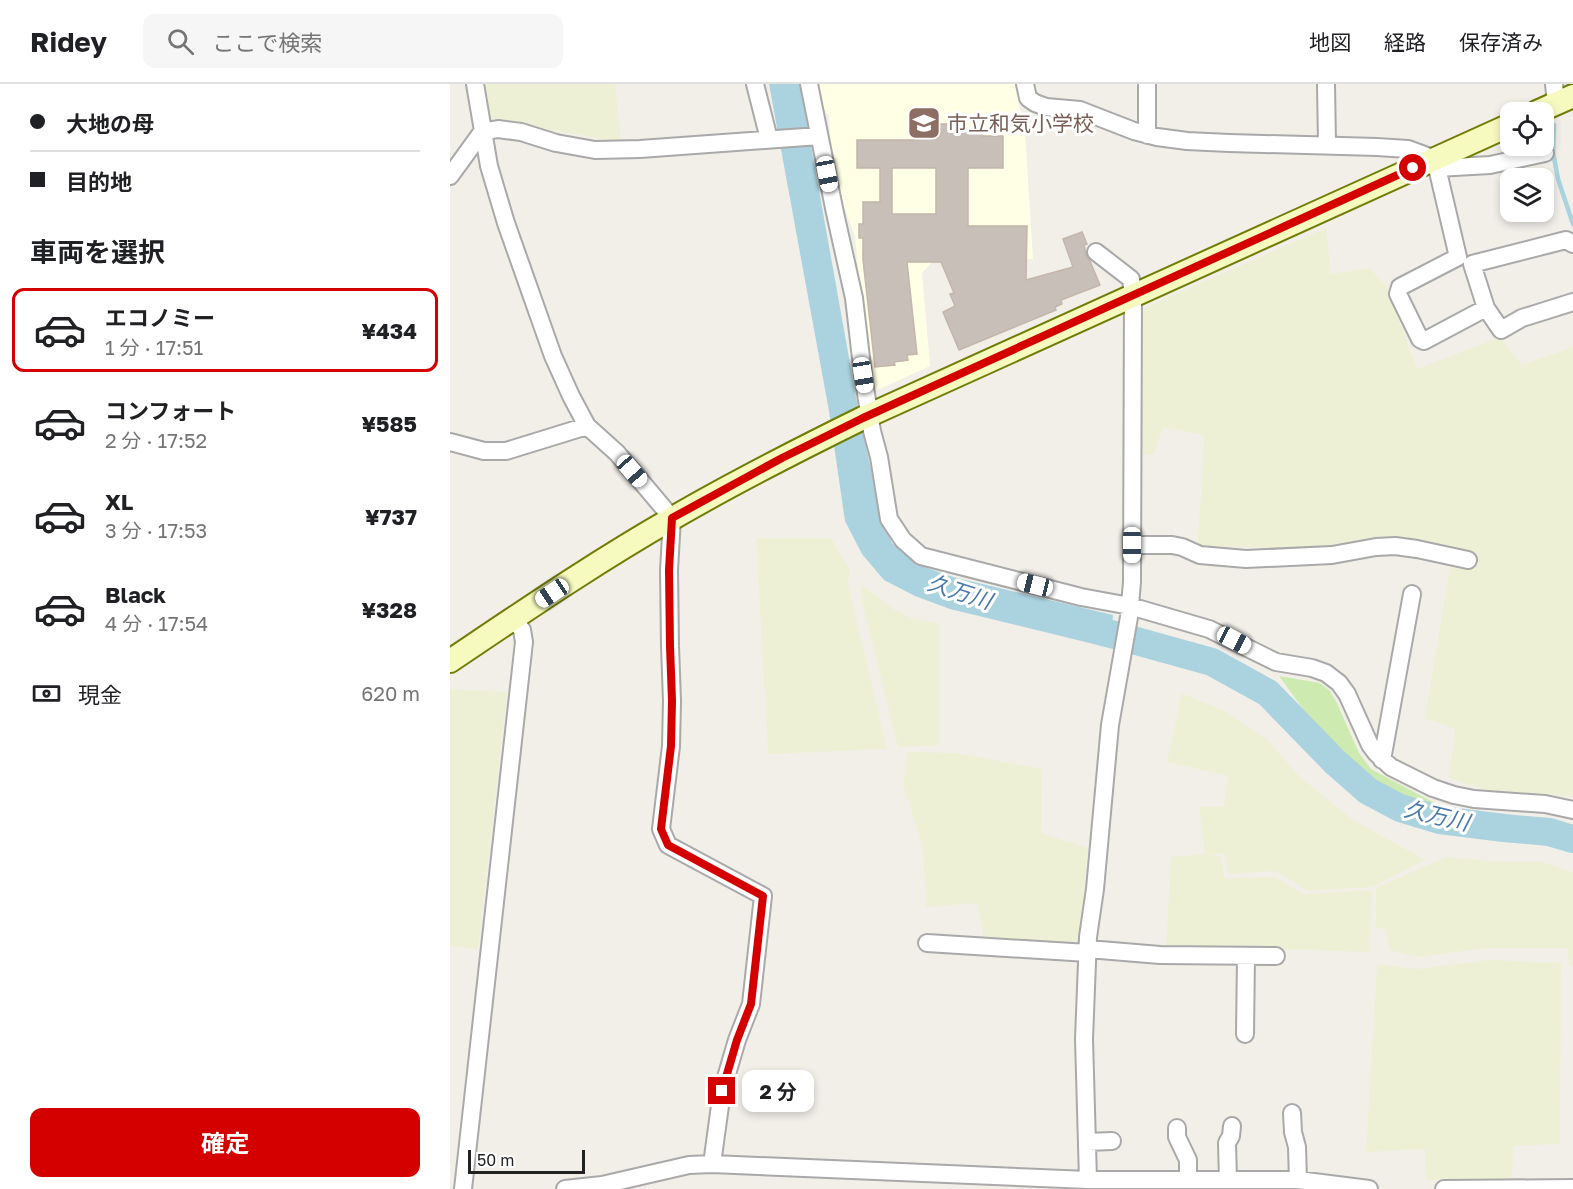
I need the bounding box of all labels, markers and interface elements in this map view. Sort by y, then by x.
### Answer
search box [143,14,563,68]
text: Ridey [30,25,107,58]
icon: search [164,25,197,58]
text: ここで検索 [212,29,322,56]
text: 地図 [1309,29,1351,55]
text: 経路 [1384,29,1426,55]
text: 保存済み [1459,29,1543,55]
map controls [1500,102,1554,222]
button: locate [1500,102,1554,156]
school or university icon: 市立和気小学校 [906,105,942,141]
text: 大地の母 [66,110,154,137]
place label: 市立和気小学校 [947,110,1094,136]
route start [1399,154,1426,181]
car [815,155,839,193]
text: 目的地 [66,168,132,195]
button: layers [1500,168,1554,222]
text: 車両を選択 [30,236,165,268]
icon: car [33,303,87,357]
text: エコノミー [105,304,215,331]
text: ¥434 [362,317,417,344]
text: 1 分 · 17:51 [105,335,203,359]
car [851,356,875,394]
icon: car [33,396,87,450]
text: コンフォート [105,397,236,424]
text: ¥585 [362,410,417,437]
text: 2 分 · 17:52 [105,428,207,452]
car [613,452,651,490]
text: XL [105,488,133,515]
icon: car [33,489,87,543]
text: ¥737 [365,503,417,530]
text: 3 分 · 17:53 [105,518,207,542]
car [1123,527,1141,563]
water label: 久万川 [924,568,997,615]
car [1015,572,1055,598]
car [532,575,572,611]
text: Black [105,581,166,608]
icon: car [33,582,87,636]
text: ¥328 [362,596,417,623]
text: 4 分 · 17:54 [105,611,208,635]
car [1214,624,1254,656]
icon: cash [30,677,63,710]
text: 現金 [78,681,122,708]
text: 620 m [361,681,420,705]
water label: 久万川 [1402,794,1474,836]
callout: 2 分 [743,1070,815,1112]
route end [708,1077,735,1104]
text: 2 分 [759,1079,797,1103]
button: 確定 [30,1108,420,1177]
scale bar [468,1147,585,1174]
text: 50 m [477,1150,514,1170]

